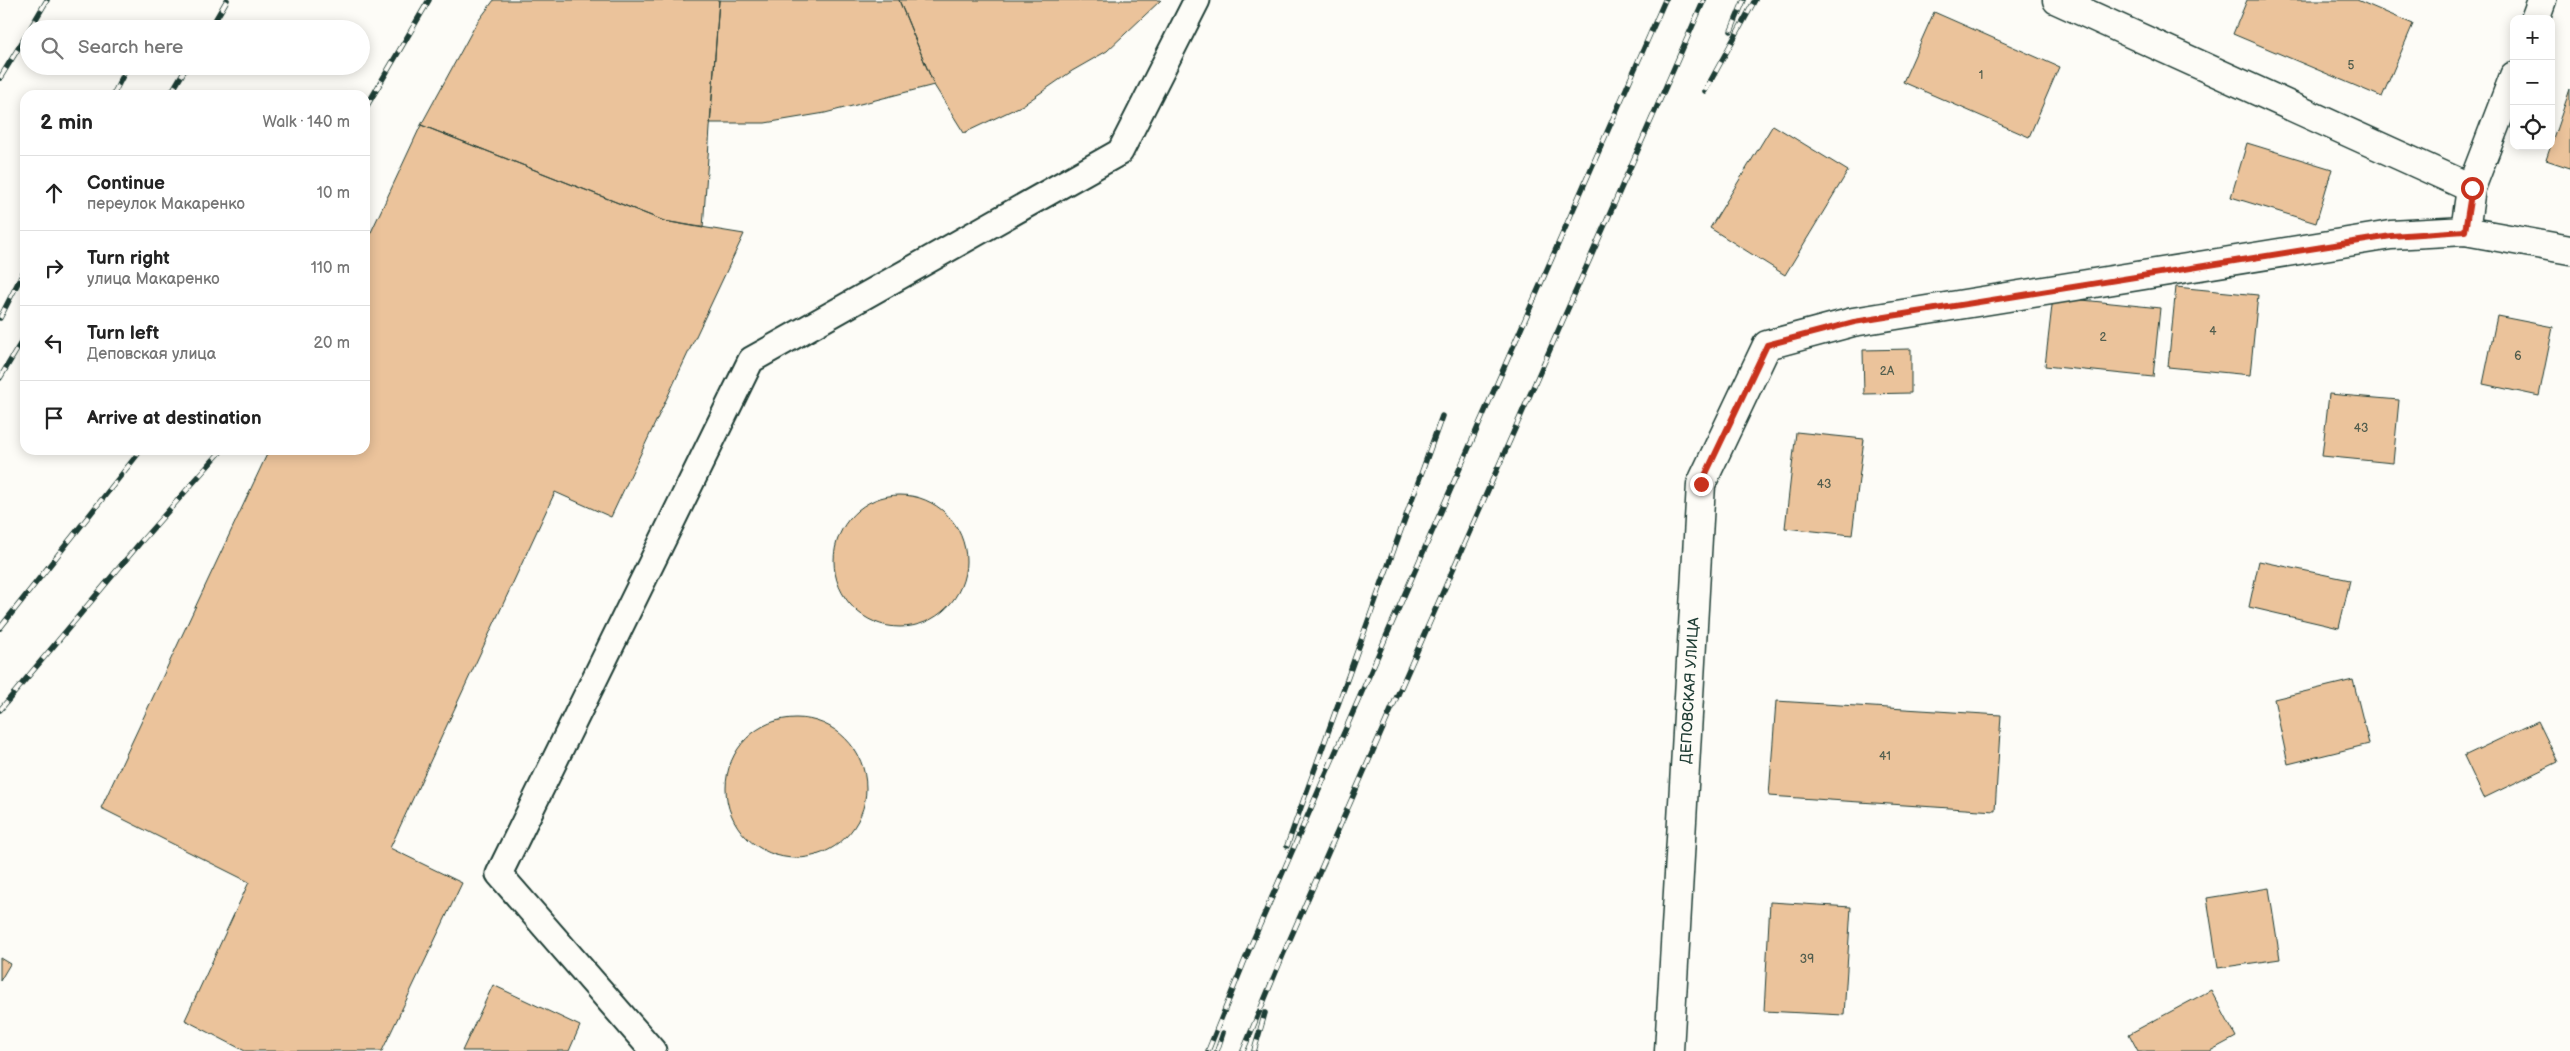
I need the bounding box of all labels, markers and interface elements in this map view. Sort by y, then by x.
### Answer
map controls [2510,15,2555,150]
button: + [2510,15,2555,60]
search box [20,20,370,75]
icon: search [38,34,66,62]
text: Search here [78,36,183,59]
house number: 5 [2348,58,2355,73]
button: − [2510,60,2555,105]
house number: 1 [1979,68,1983,83]
button: locate [2510,105,2555,150]
text: 2 min [40,110,93,135]
text: Walk · 140 m [263,113,350,132]
text: Continue [87,172,165,195]
route start [2461,177,2484,200]
icon: ahead [40,179,68,207]
text: 10 m [317,184,350,203]
text: переулок Макаренко [87,195,245,214]
text: Turn right [87,247,170,270]
icon: right [40,254,68,282]
text: 110 m [311,259,350,278]
text: улица Макаренко [87,270,220,289]
text: Turn left [87,322,159,345]
house number: 4 [2209,324,2217,339]
icon: left [40,329,68,357]
house number: 2 [2099,330,2107,345]
text: 20 m [314,334,350,353]
text: Деповская улица [87,345,216,364]
house number: 6 [2514,349,2522,364]
house number: 2А [1880,364,1895,379]
icon: arrive [40,404,68,432]
text: Arrive at destination [87,407,262,430]
house number: 43 [2354,421,2368,436]
route end [1690,473,1713,496]
house number: 43 [1817,477,1831,492]
street label: ДЕПОВСКАЯ УЛИЦА [1676,616,1704,764]
house number: 41 [1879,749,1891,764]
house number: 39 [1800,952,1814,967]

